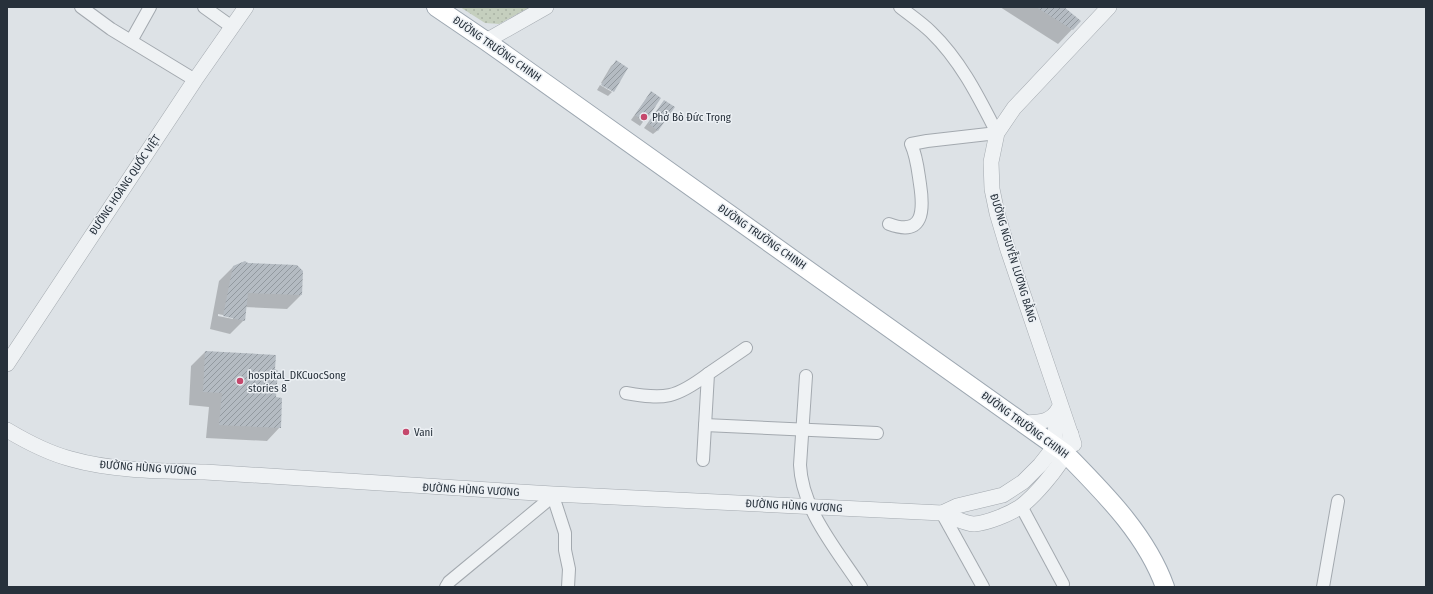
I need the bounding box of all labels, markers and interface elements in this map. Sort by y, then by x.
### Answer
street label: ĐƯỜNG TRƯỜNG CHINH [450,13,544,84]
place label: Phở Bò Đức Trọng [652,111,732,124]
marker: Phở Bò Đức Trọng [639,112,649,122]
street label: ĐƯỜNG HOÀNG QUỐC VIỆT [85,131,164,238]
street label: ĐƯỜNG NGUYỄN LƯƠNG BẰNG [987,191,1041,324]
street label: ĐƯỜNG TRƯỜNG CHINH [715,201,809,272]
place label: hospital_DKCuocSong stories 8 [248,369,347,395]
marker: hospital_DKCuocSong stories 8 [235,376,245,386]
street label: ĐƯỜNG TRƯỜNG CHINH [979,388,1072,461]
place label: Vani [414,426,433,439]
marker: Vani [401,427,411,437]
street label: ĐƯỜNG HÙNG VƯƠNG [99,457,197,478]
street label: ĐƯỜNG HÙNG VƯƠNG [422,480,520,499]
street label: ĐƯỜNG HÙNG VƯƠNG [745,496,843,515]

